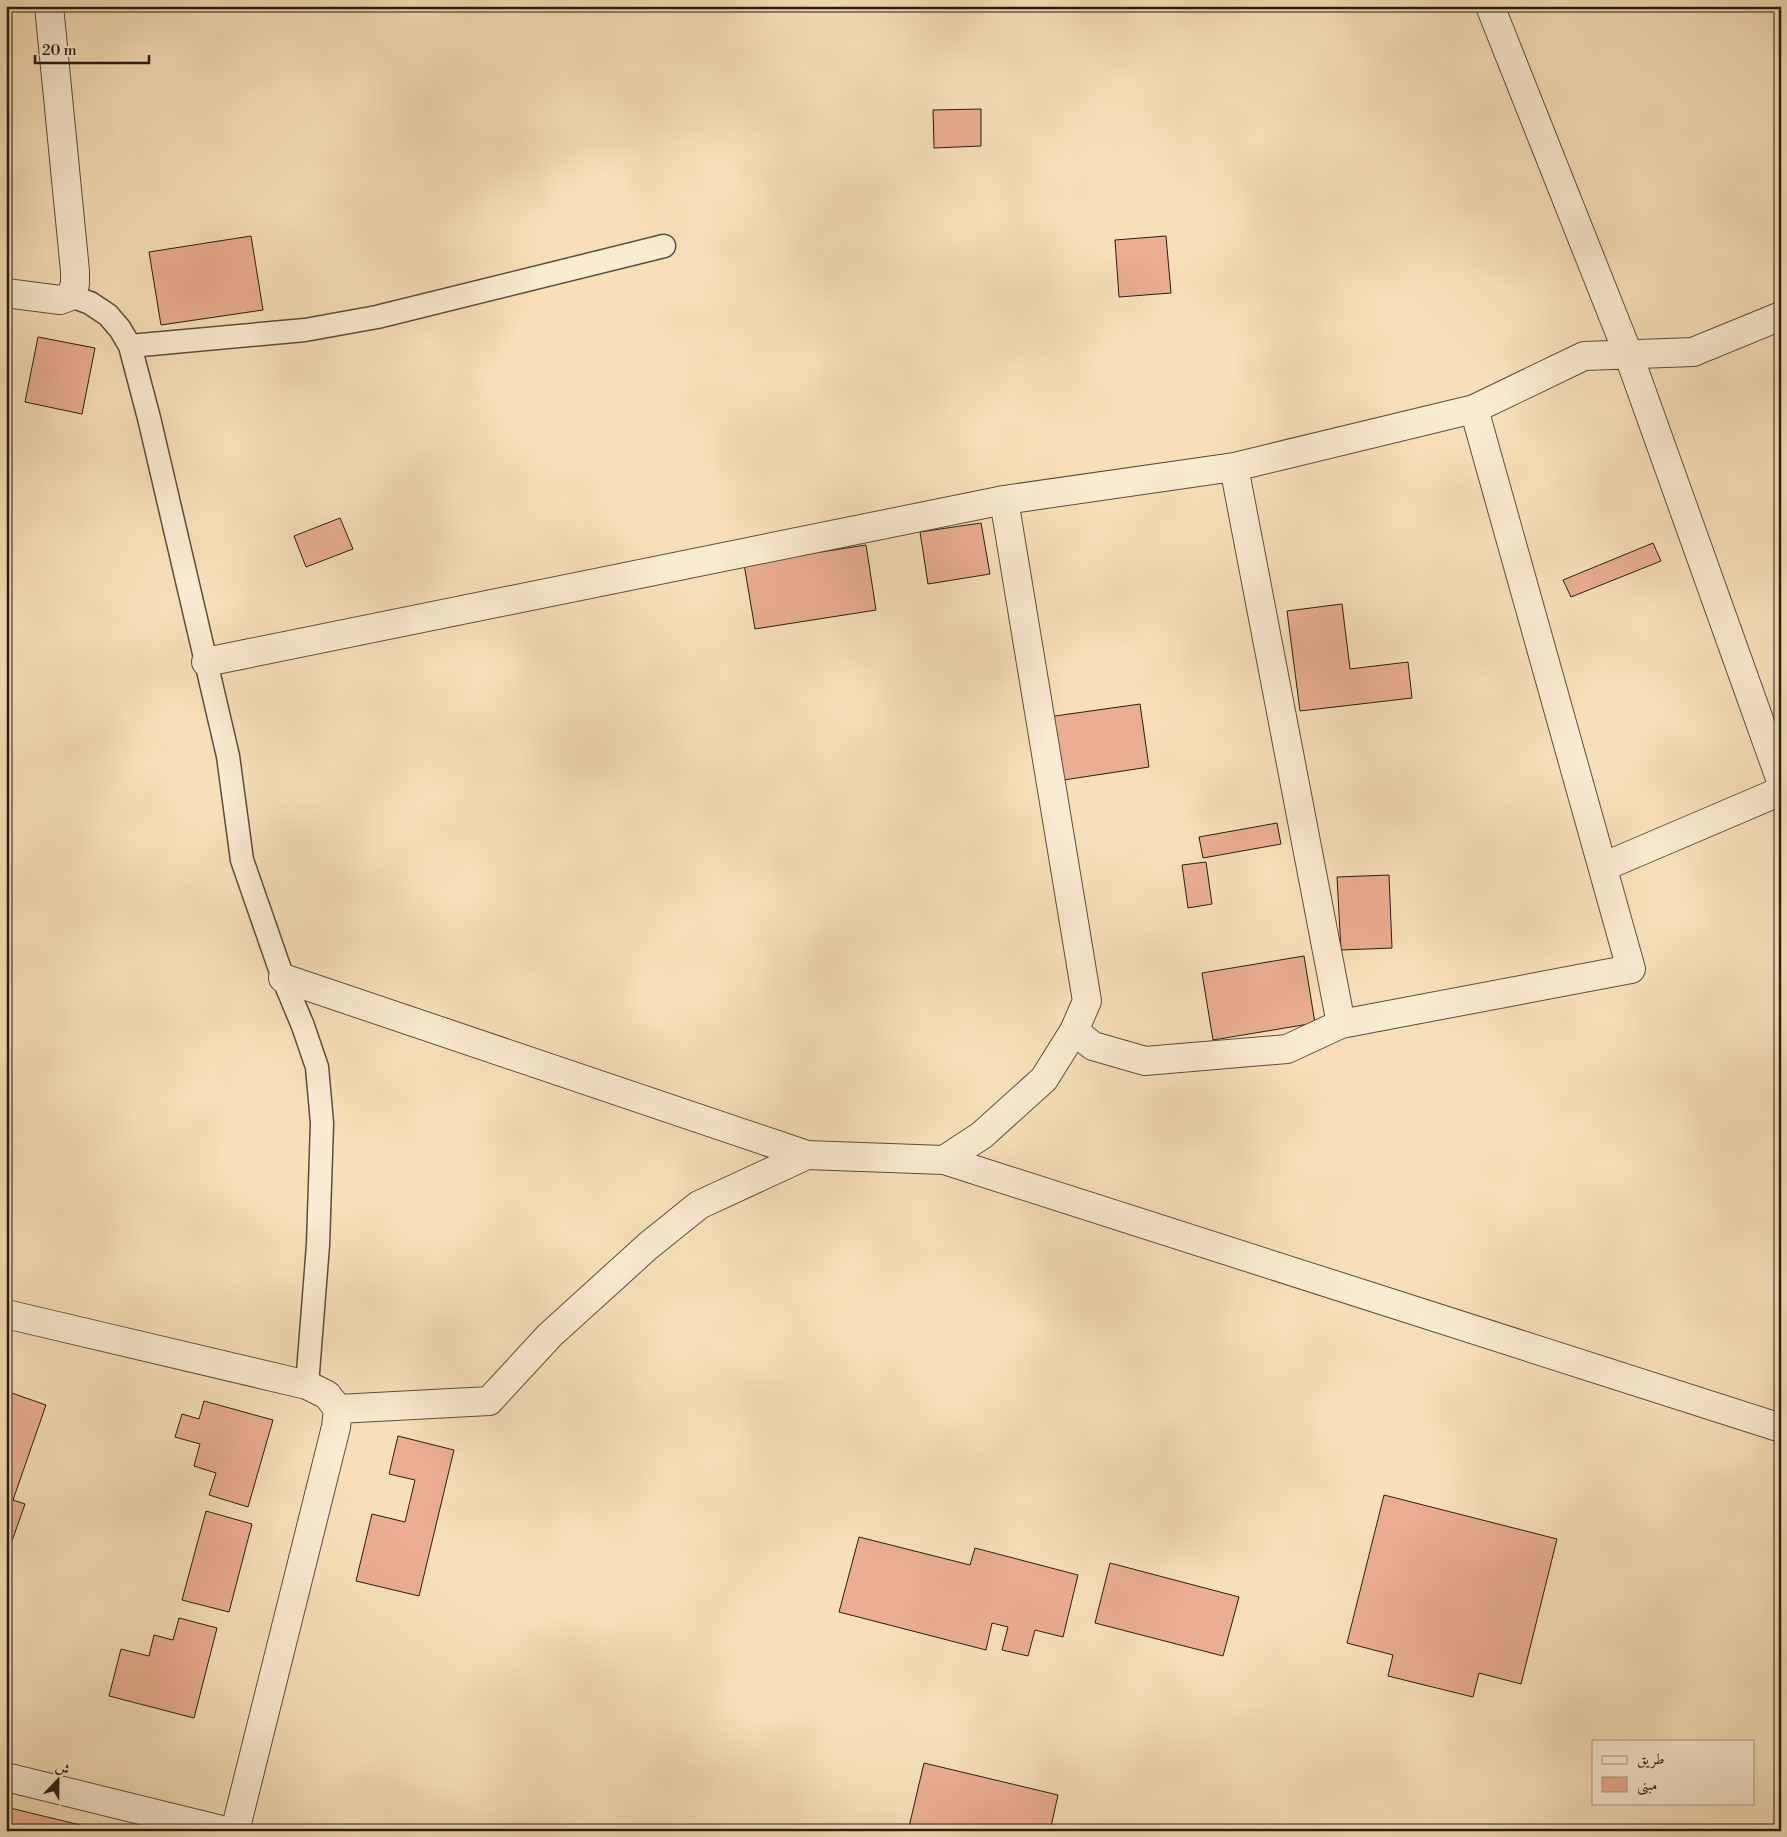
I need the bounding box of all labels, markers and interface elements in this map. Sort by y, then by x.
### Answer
scale bar [35,32,149,64]
text: 20 m [42,41,77,60]
legend [1592,1740,1754,1804]
text: طريق [1637,1750,1664,1769]
north arrow [32,1754,82,1804]
text: ش [53,1758,72,1780]
text: مبنى [1637,1776,1657,1796]

